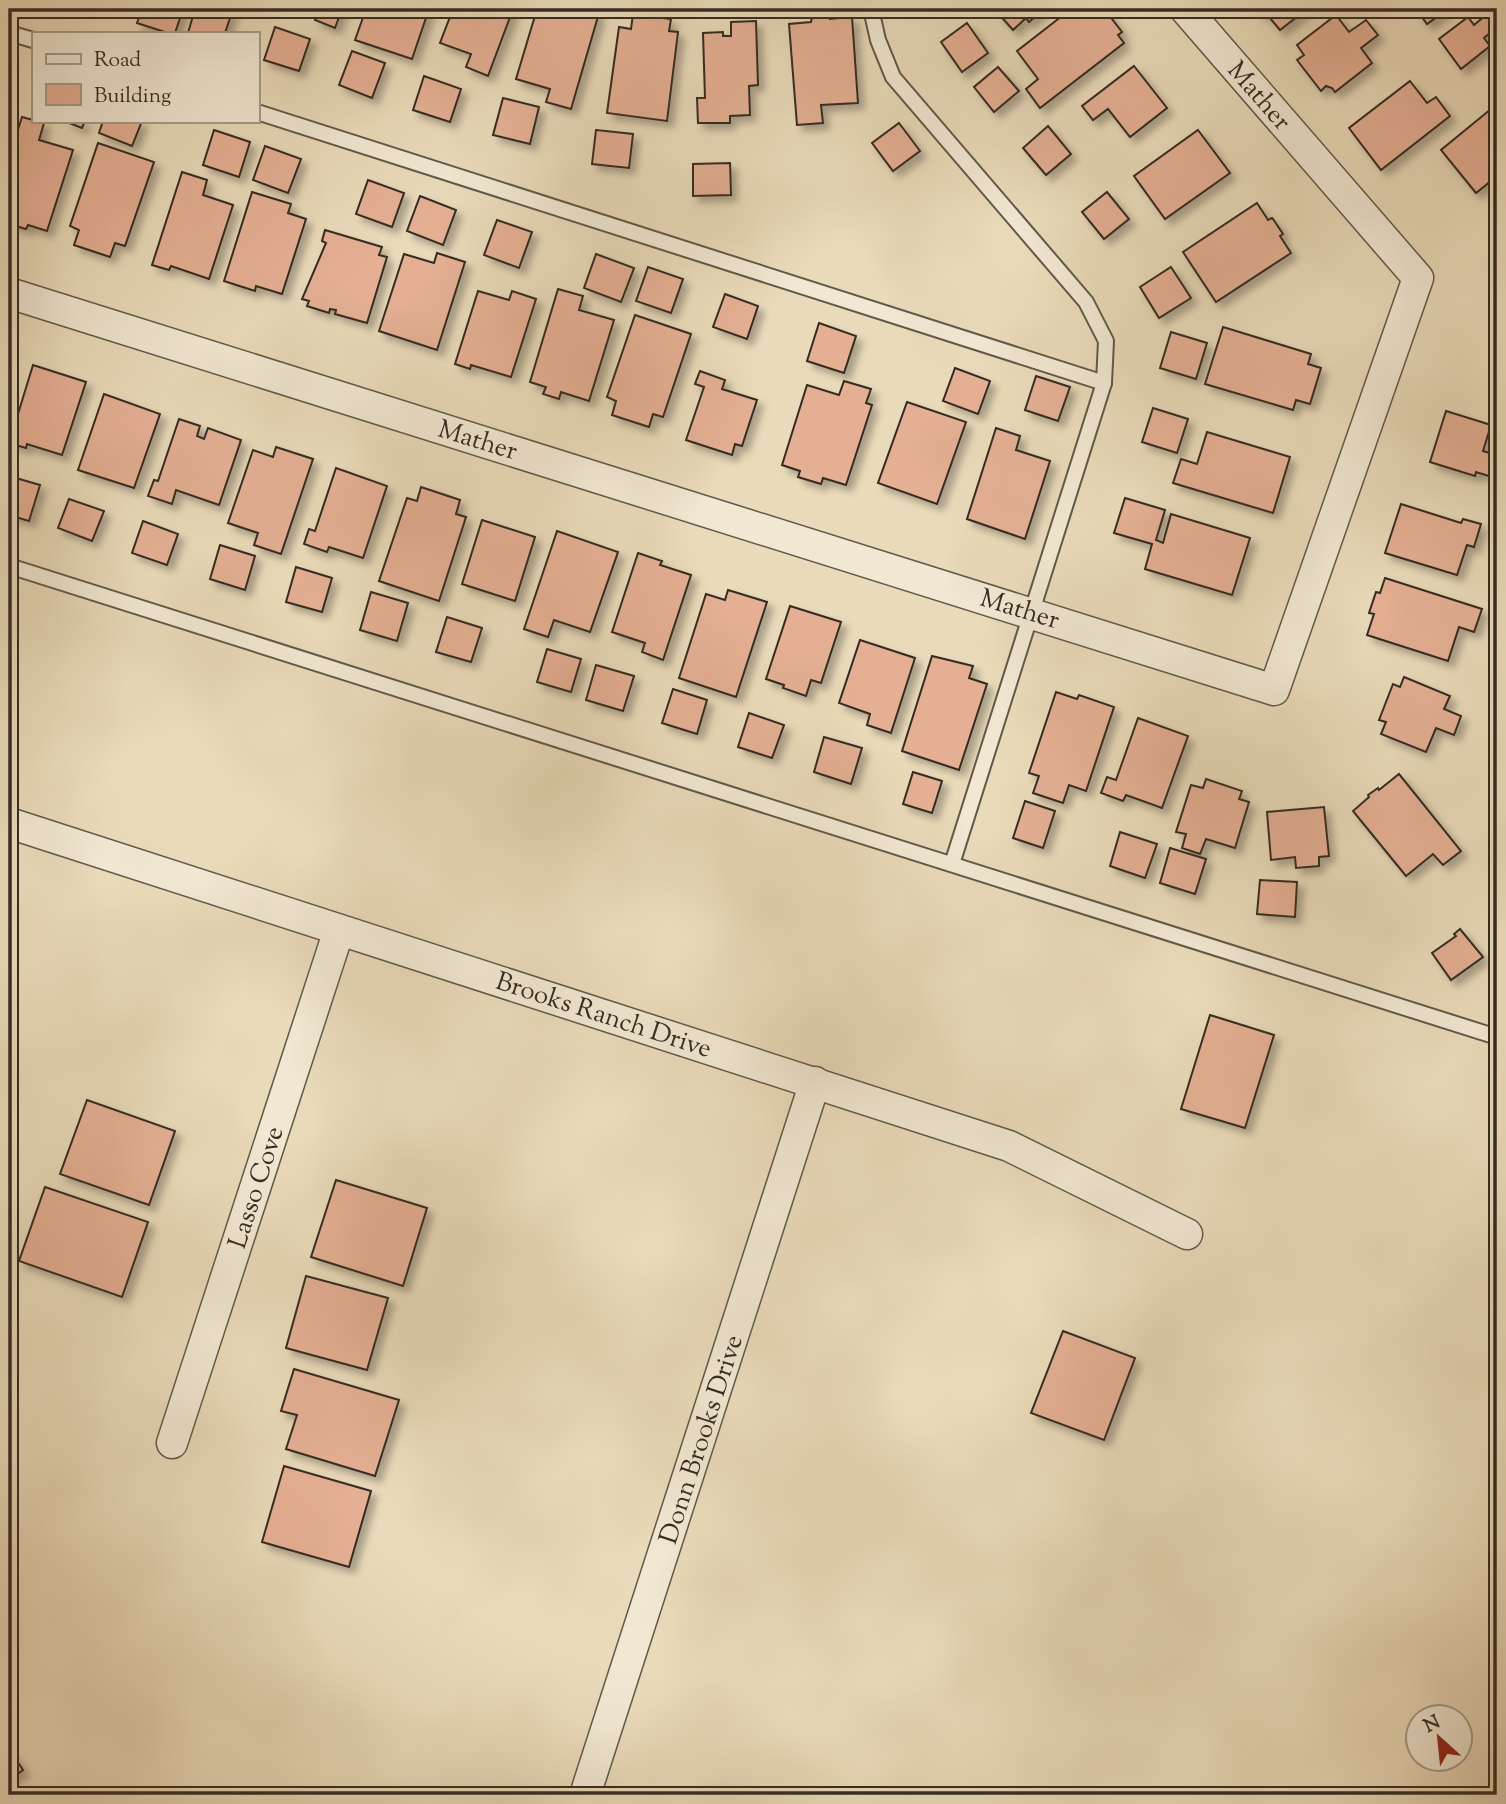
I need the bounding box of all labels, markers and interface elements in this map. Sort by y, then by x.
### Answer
legend [32,32,259,122]
text: Road [94,46,141,76]
street label: Mather [1217,54,1299,140]
text: Building [94,82,171,112]
street label: Mather [433,412,522,471]
street label: Mather [975,581,1064,640]
street label: Brooks Ranch Drive [490,964,716,1069]
street label: Lasso Cove [220,1122,295,1254]
street label: Donn Brooks Drive [651,1330,754,1549]
north arrow [1404,1702,1474,1772]
text: N [1420,1710,1445,1741]

